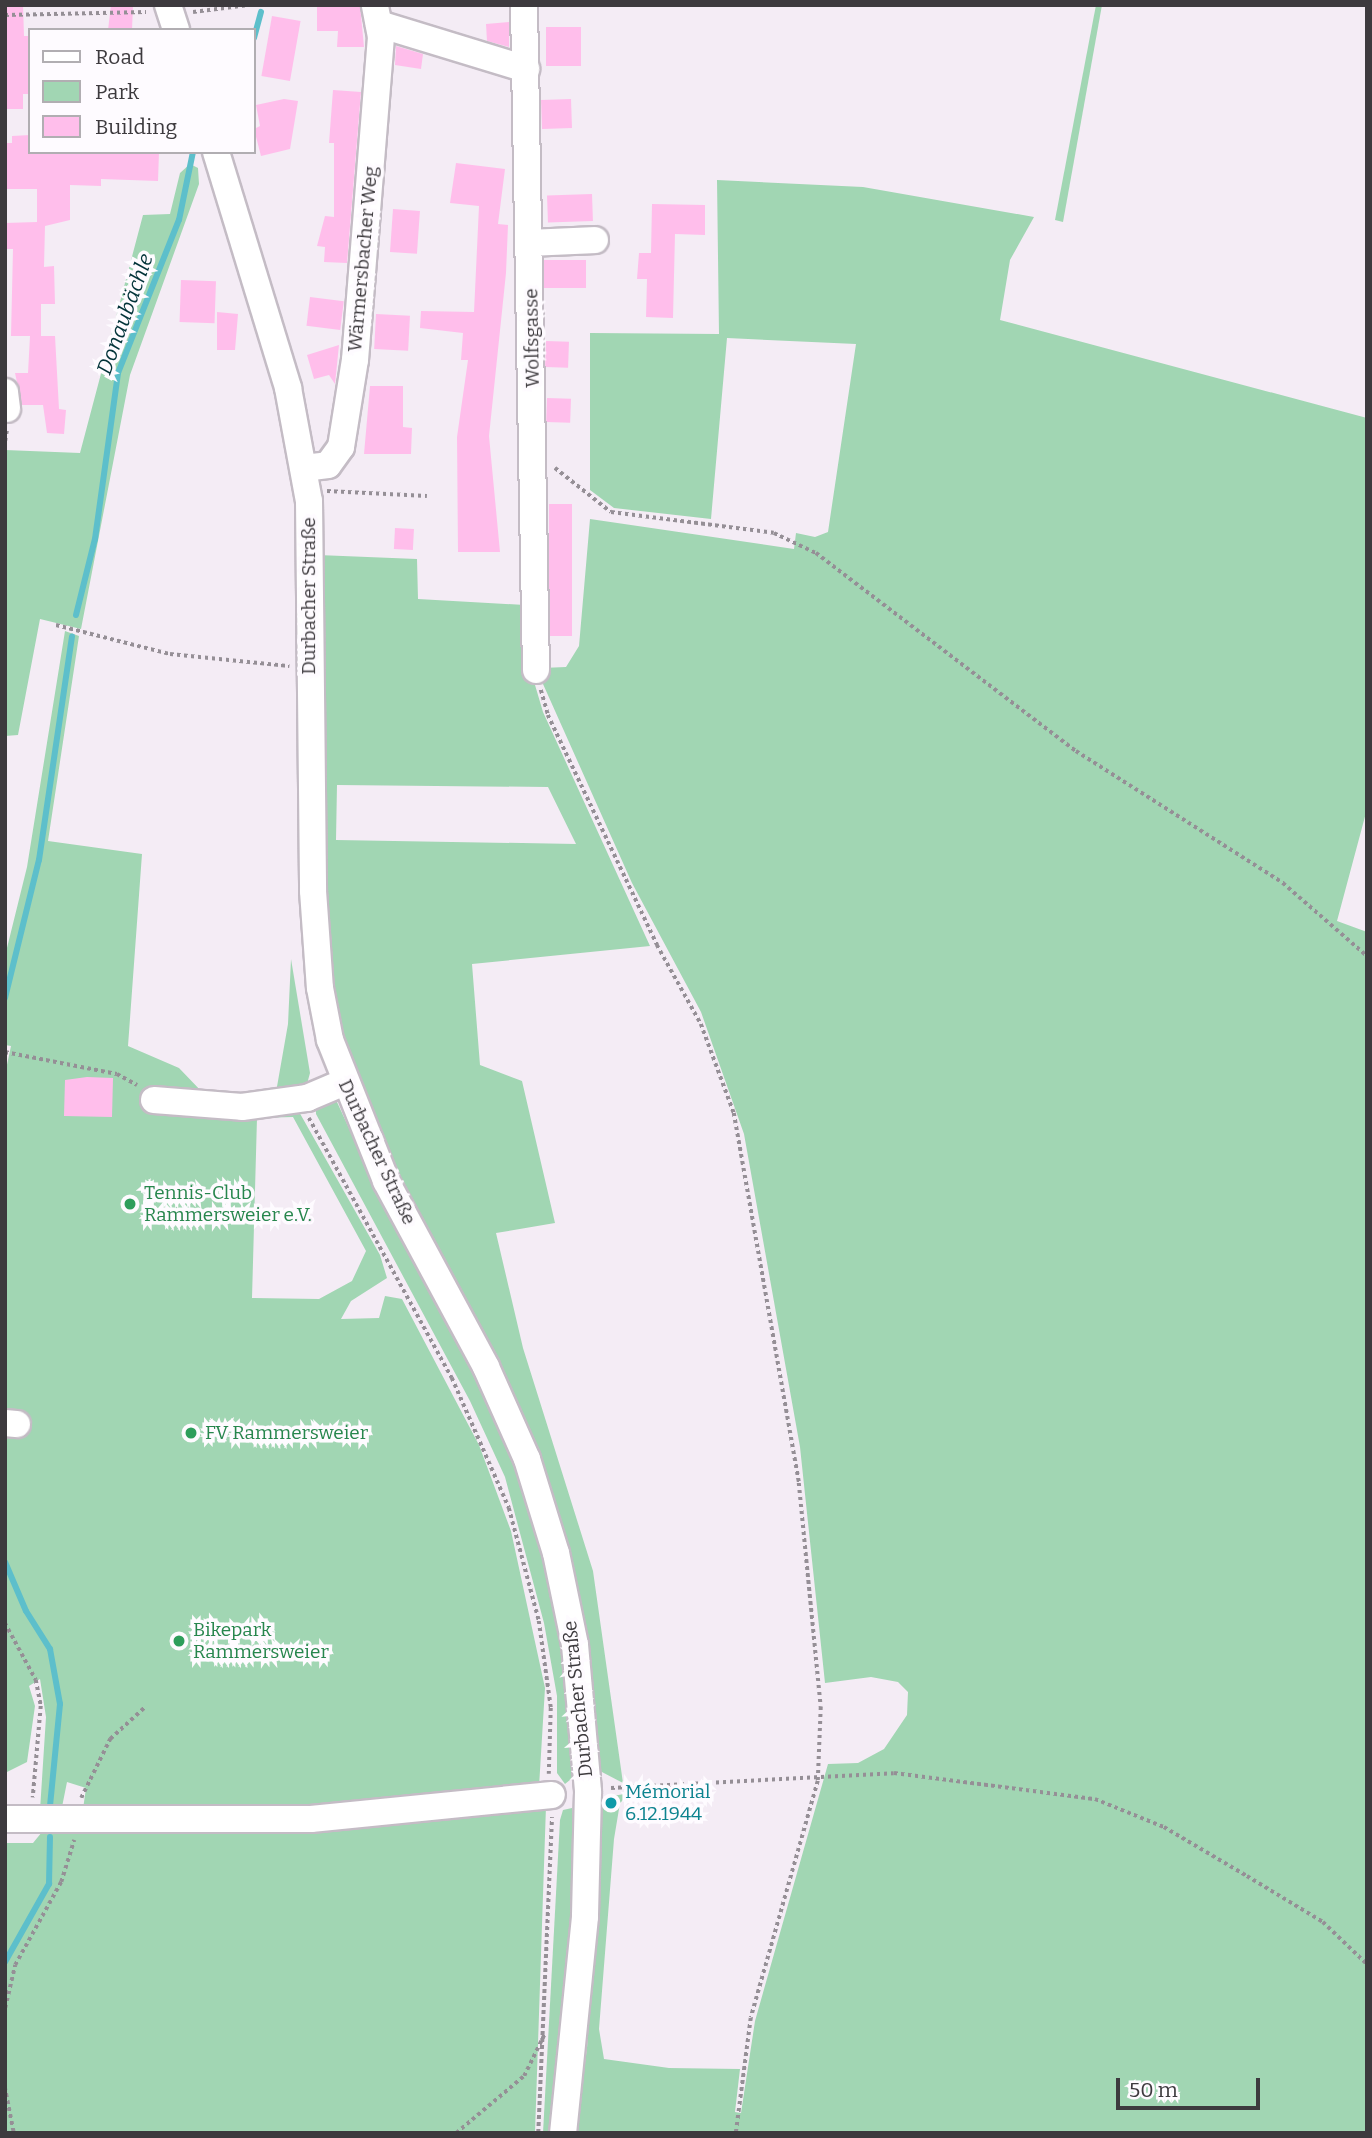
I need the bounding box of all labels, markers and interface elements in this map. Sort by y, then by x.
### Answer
legend [28,28,256,154]
text: Road [95,44,144,70]
text: Park [95,79,139,105]
text: Building [95,114,177,140]
street label: Wärmersbacher Weg [344,165,382,353]
water label: Donaubächle [91,250,159,378]
street label: Wolfsgasse [520,288,544,388]
street label: Durbacher Straße [298,517,320,675]
street label: Durbacher Straße [333,1076,421,1228]
place label: Tennis-Club Rammersweier e.V. [144,1182,312,1226]
marker: Tennis-Club Rammersweier e.V. [122,1196,138,1212]
place label: FV Rammersweier [205,1422,368,1444]
marker: FV Rammersweier [183,1425,199,1441]
place label: Bikepark Rammersweier [193,1619,329,1663]
street label: Durbacher Straße [558,1620,598,1778]
marker: Bikepark Rammersweier [171,1633,187,1649]
place label: Mémorial 6.12.1944 [625,1781,710,1825]
marker: Mémorial 6.12.1944 [603,1795,619,1811]
scale bar [1120,2064,1264,2108]
text: 50 m [1129,2077,1178,2103]

